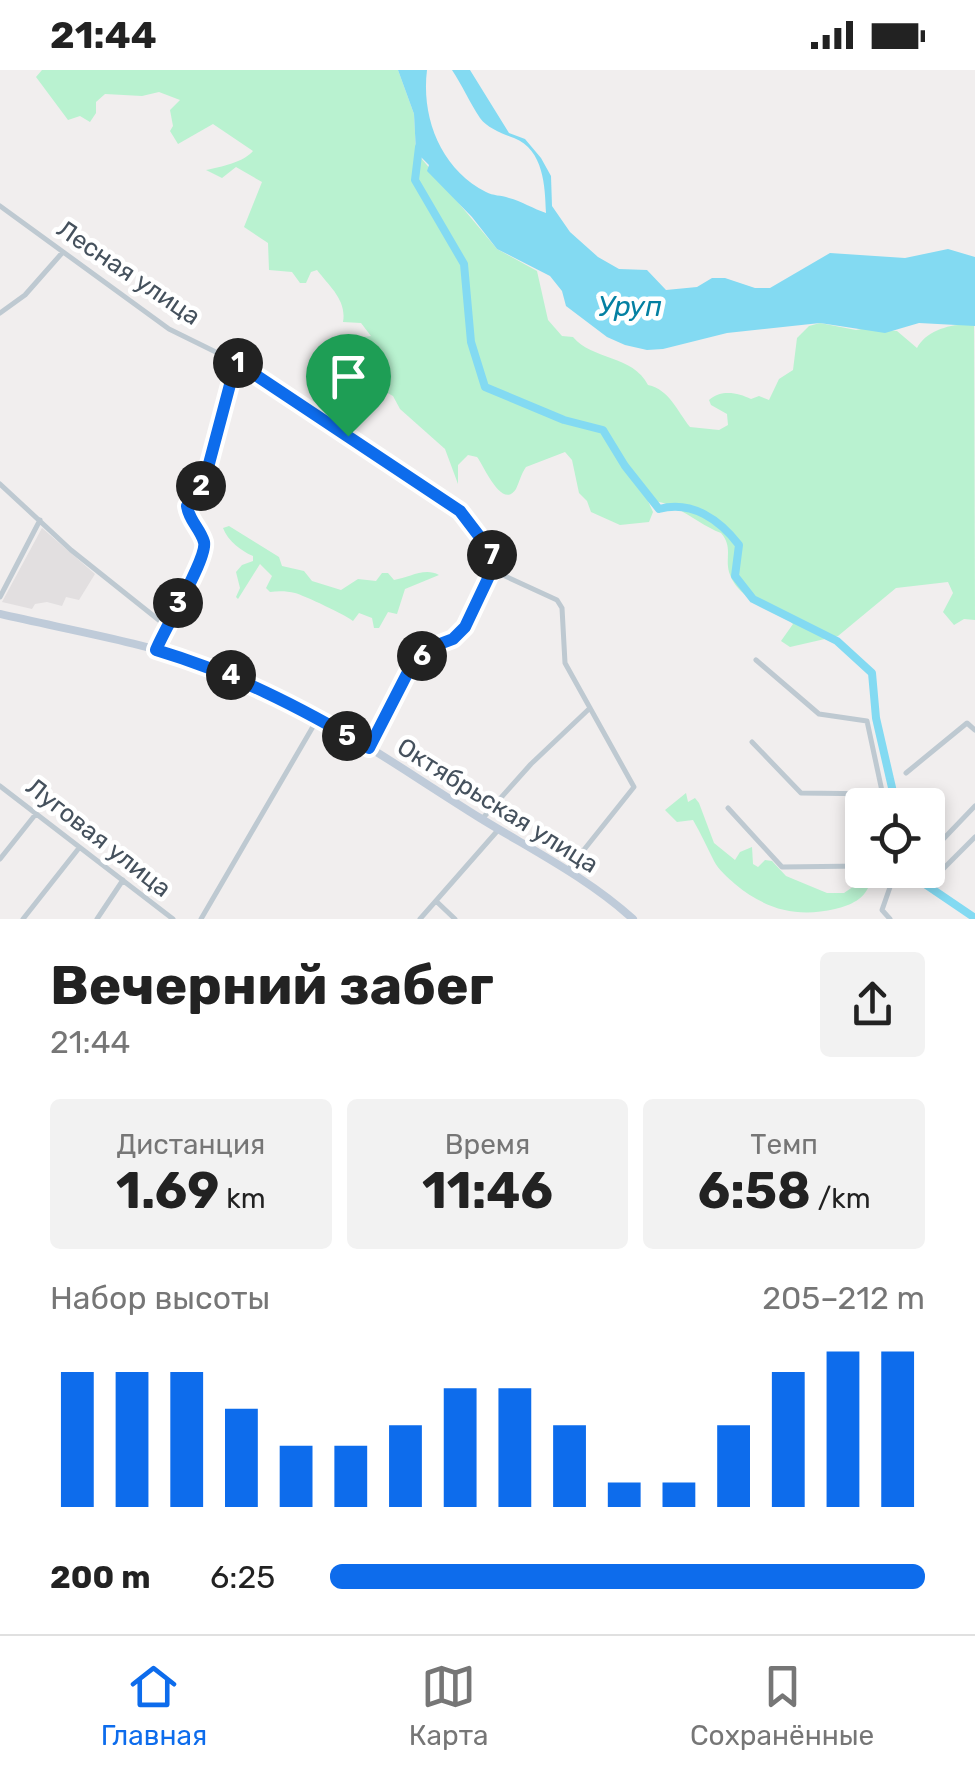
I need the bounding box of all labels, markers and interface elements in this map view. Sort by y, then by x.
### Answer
text: 21:44 [50,12,157,58]
street label: Лесная улица [52,214,206,331]
water label: Уруп [598,290,662,323]
pin [306,334,391,437]
pin: 1 [213,338,263,388]
text: 1 [231,346,245,379]
icon: arrive [321,349,376,404]
pin: 2 [176,461,226,511]
text: 2 [192,469,210,502]
pin: 7 [467,530,517,580]
text: 7 [484,538,500,571]
pin: 3 [153,578,203,628]
text: 3 [169,586,187,619]
pin: 6 [397,631,447,681]
text: 6 [413,639,431,672]
pin: 4 [206,650,256,700]
text: 4 [221,658,241,691]
pin: 5 [322,711,372,761]
text: 5 [338,719,356,752]
street label: Октябрьская улица [392,732,604,879]
street label: Луговая улица [21,772,177,903]
map controls [845,788,945,888]
button: locate [845,788,945,888]
button: share [820,952,925,1057]
text: Вечерний забег [50,953,494,1018]
text: 21:44 [50,1023,130,1061]
text: Дистанция [116,1128,265,1161]
text: Время [445,1128,530,1161]
text: Темп [750,1128,818,1161]
text: 1.69 [116,1161,219,1221]
text: 11:46 [422,1161,553,1221]
text: 6:58 [698,1161,811,1221]
text: km [219,1182,266,1215]
text: /km [811,1182,871,1215]
text: Набор высоты [50,1279,270,1317]
text: 205–212 m [762,1279,925,1317]
text: 200 m [50,1558,150,1596]
text: 6:25 [210,1558,275,1596]
tab: Главная [101,1659,207,1752]
tab: Карта [409,1659,489,1752]
tab: Сохранённые [690,1659,874,1752]

